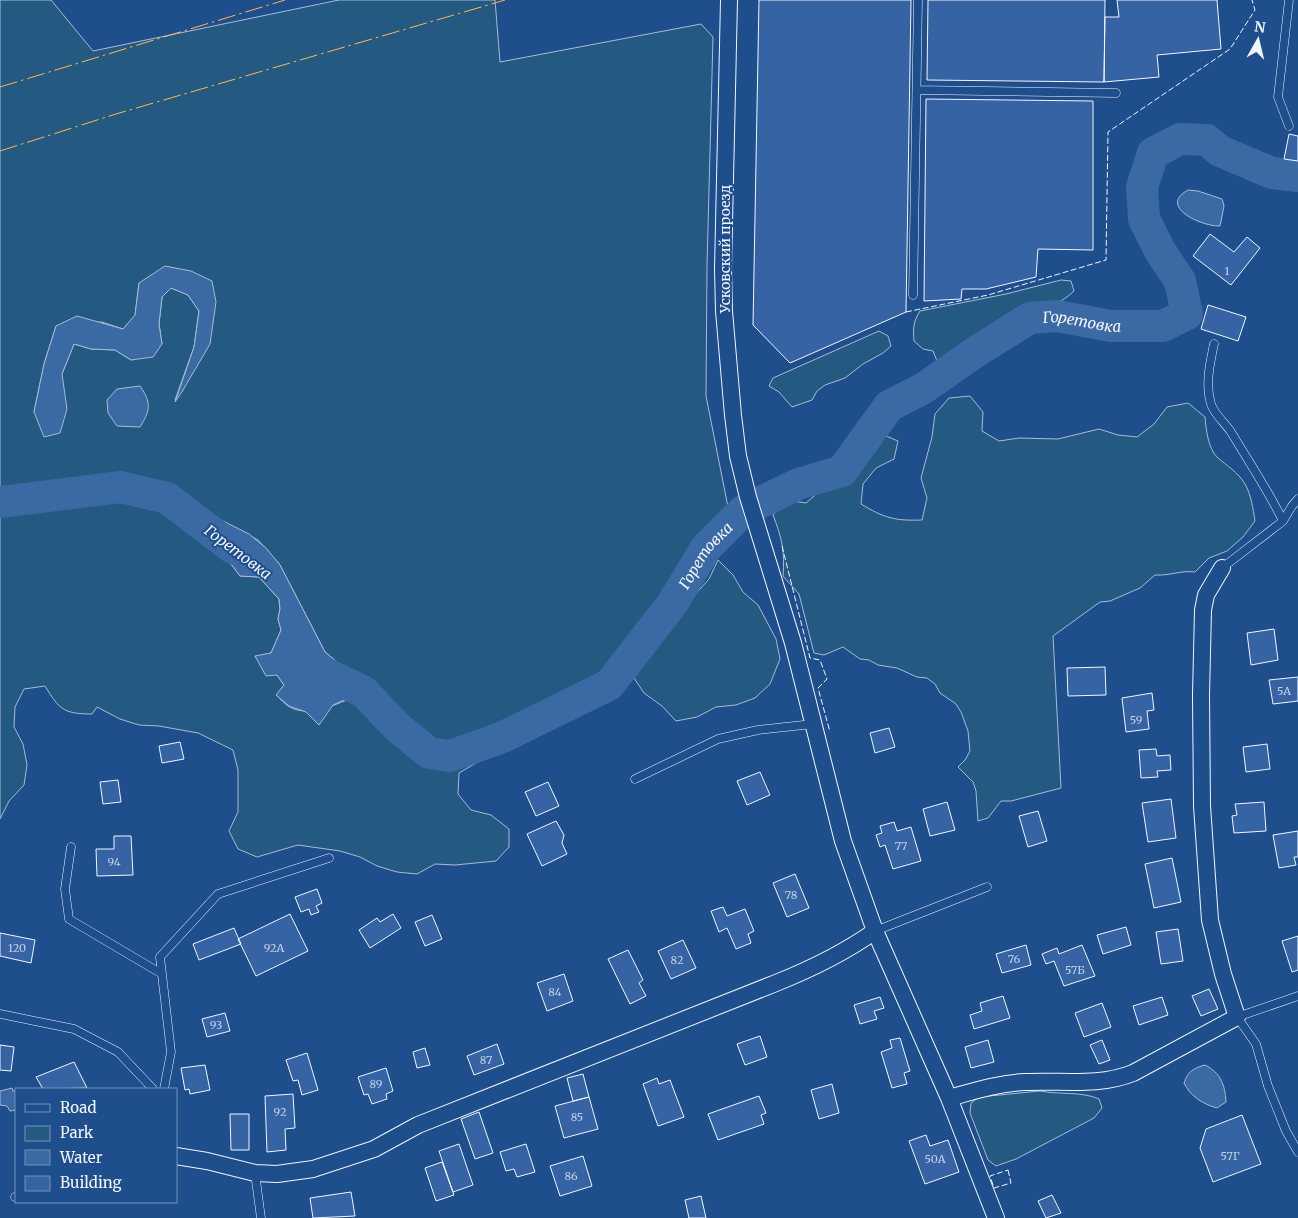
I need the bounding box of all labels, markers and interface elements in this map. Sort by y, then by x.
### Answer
north arrow [1233,15,1283,65]
text: N [1253,17,1267,37]
street label: Усковский проезд [716,185,734,314]
house number: 1 [1225,264,1230,278]
water label: Горетовка [1042,306,1121,336]
water label: Горетовка [674,518,736,592]
water label: Горетовка [201,521,275,583]
house number: 5А [1277,684,1291,698]
house number: 59 [1130,713,1143,727]
house number: 77 [895,839,907,853]
house number: 94 [107,855,121,869]
house number: 78 [785,888,798,902]
house number: 120 [8,941,26,955]
house number: 92А [264,941,285,955]
house number: 76 [1008,952,1020,966]
house number: 82 [671,953,683,967]
house number: 57Б [1065,963,1085,977]
house number: 84 [548,985,562,999]
house number: 93 [210,1018,222,1032]
house number: 87 [480,1053,492,1067]
house number: 89 [369,1077,383,1091]
legend [15,1088,178,1203]
text: Road [60,1098,96,1117]
house number: 92 [274,1105,286,1119]
house number: 85 [571,1110,583,1124]
text: Park [60,1123,94,1142]
text: Water [59,1148,103,1167]
house number: 57Г [1220,1149,1240,1163]
house number: 50А [925,1152,946,1166]
house number: 86 [564,1169,578,1183]
text: Building [60,1173,122,1192]

